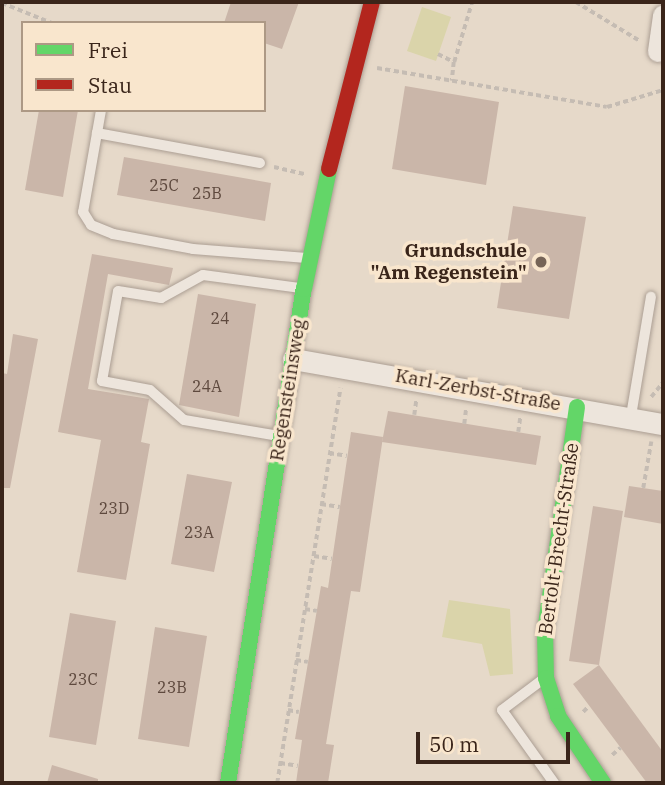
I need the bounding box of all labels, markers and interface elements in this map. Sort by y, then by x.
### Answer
legend [21,21,266,112]
text: Frei [88,36,128,64]
text: Stau [88,71,132,99]
house number: 25C [149,175,179,195]
house number: 25B [192,183,222,203]
place label: Grundschule "Am Regenstein" [371,240,527,284]
marker: Grundschule "Am Regenstein" [533,254,549,270]
house number: 24 [210,308,230,328]
street label: Regensteinsweg [266,317,310,463]
street label: Karl-Zerbst-Straße [393,364,563,416]
house number: 24A [192,376,222,396]
street label: Bertolt-Brecht-Straße [534,441,584,637]
house number: 23D [99,498,129,518]
house number: 23A [184,522,214,542]
house number: 23C [68,669,98,689]
house number: 23B [157,677,187,697]
scale bar [420,718,574,762]
text: 50 m [429,730,479,758]

